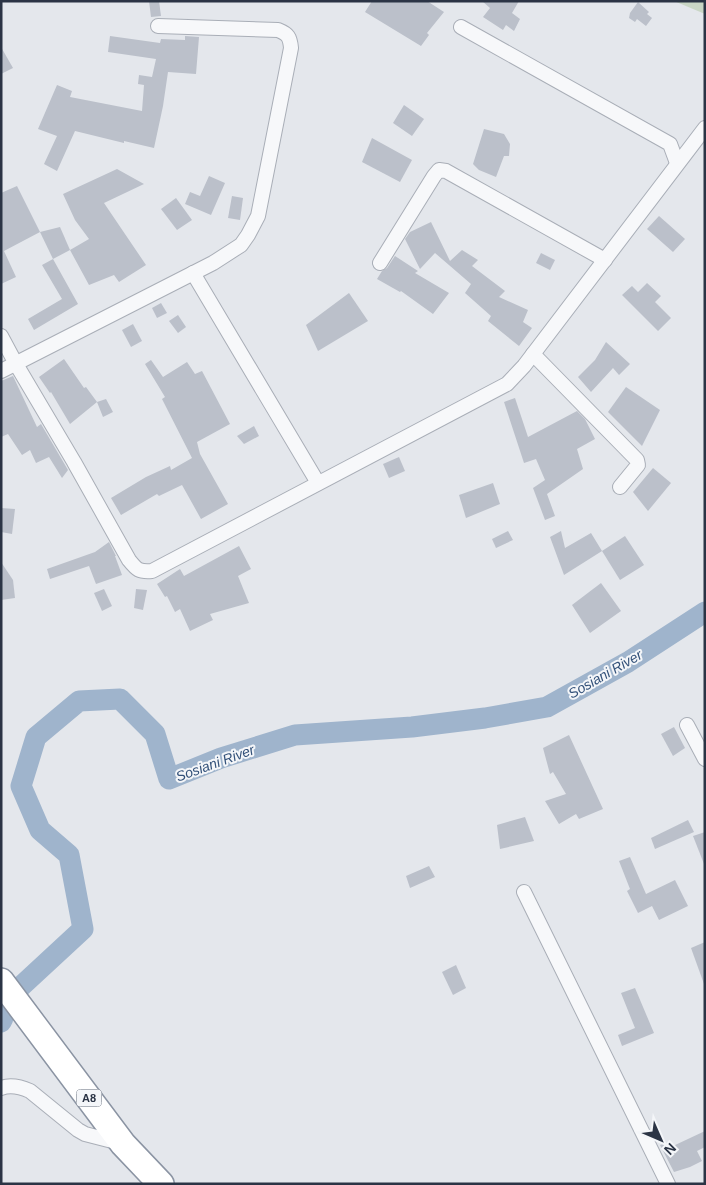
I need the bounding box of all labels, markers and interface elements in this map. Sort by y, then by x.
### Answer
water label: Sosiani River [565,646,646,702]
water label: Sosiani River [174,741,258,785]
road number: A8 [76,1090,102,1106]
north arrow [636,1115,686,1165]
text: N [661,1140,679,1158]

